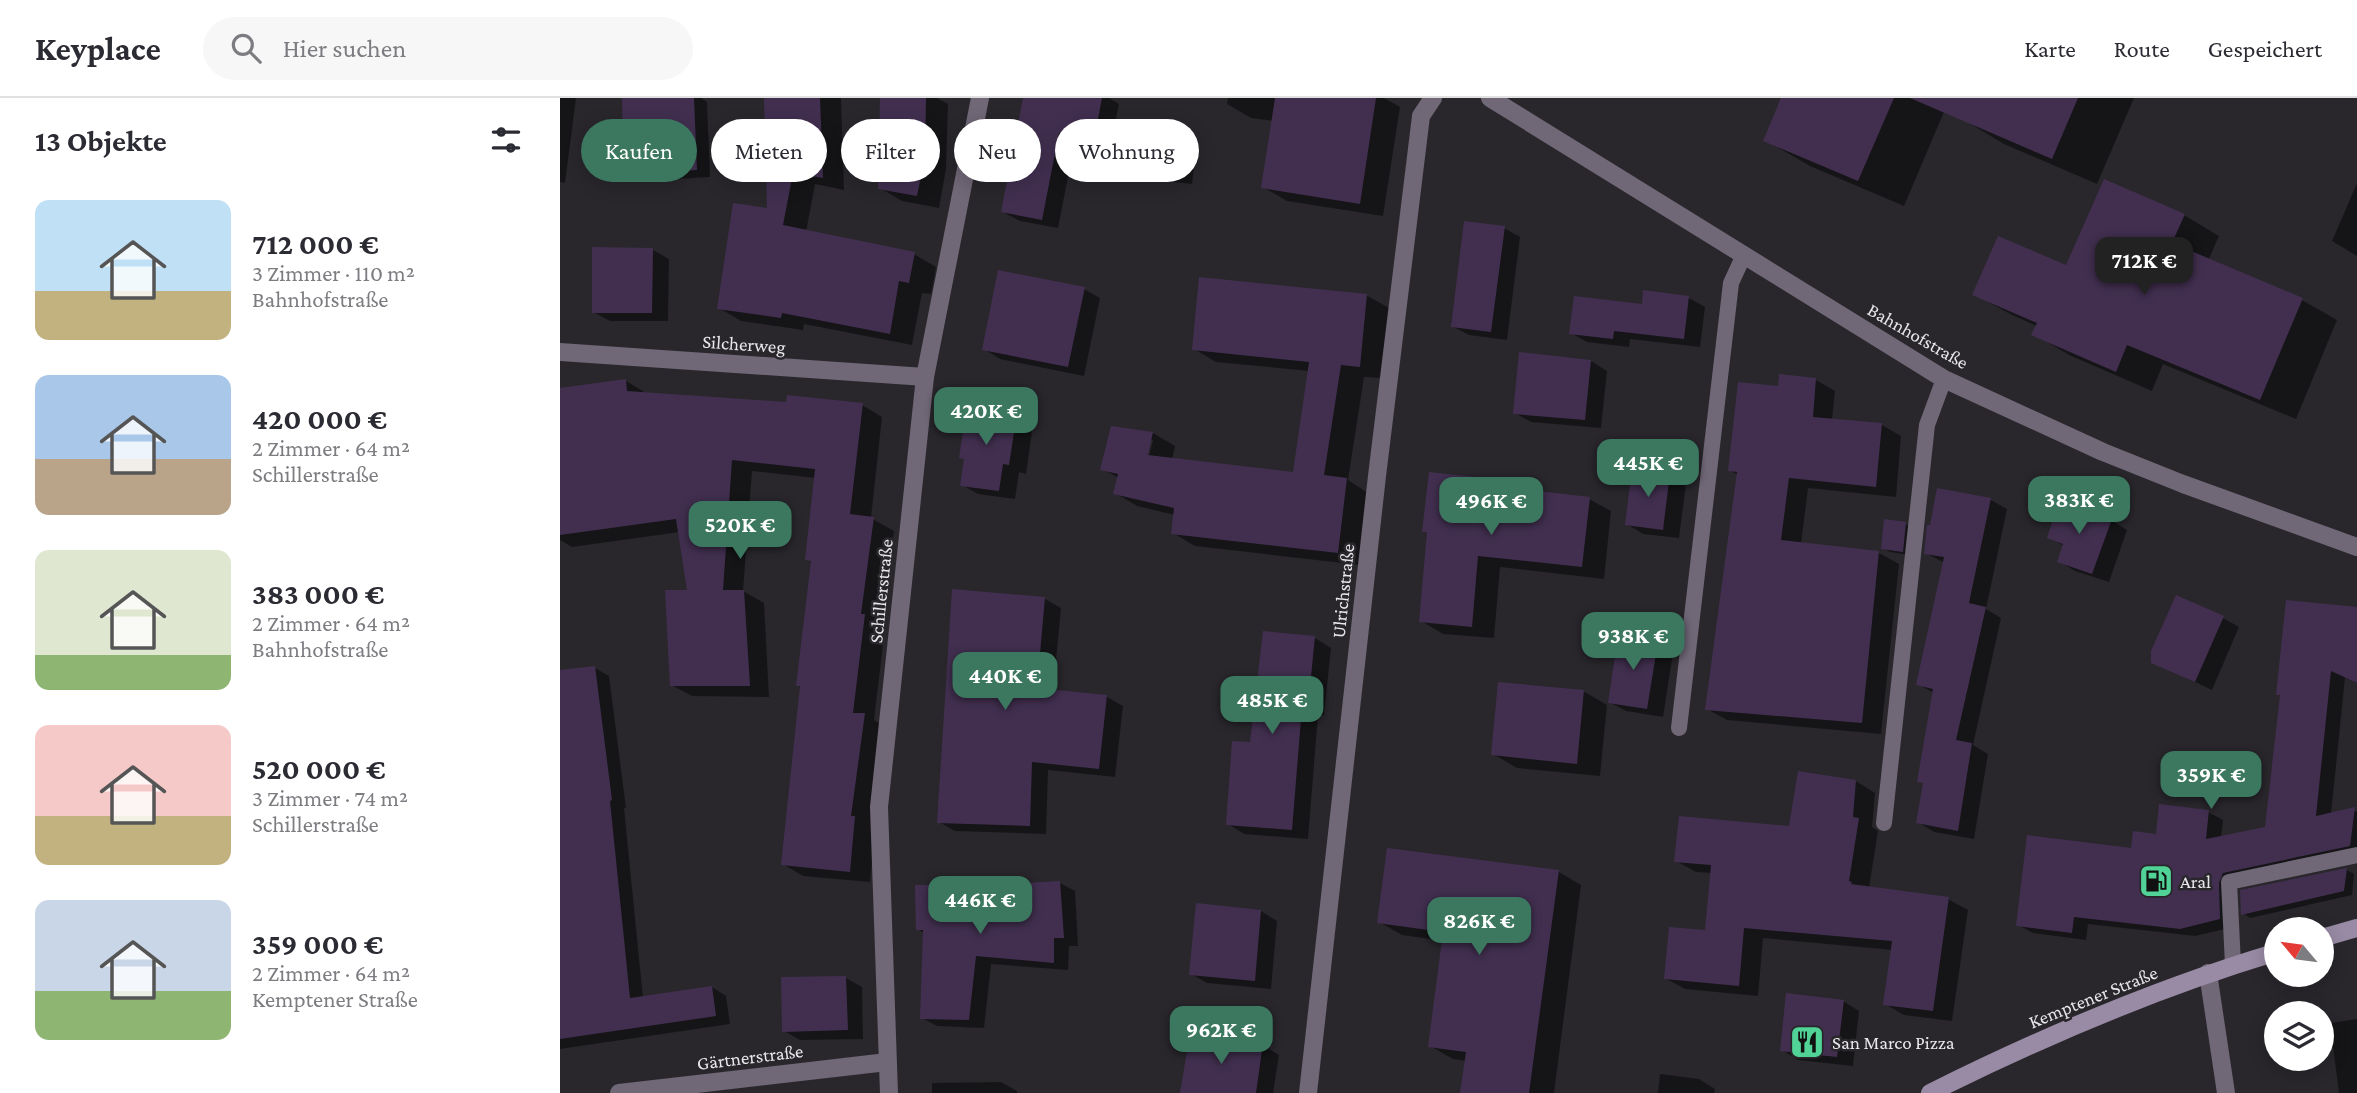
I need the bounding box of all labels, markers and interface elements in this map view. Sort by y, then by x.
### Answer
search box [203,17,693,80]
icon: search [227,29,265,67]
text: Keyplace [35,30,161,67]
text: Hier suchen [283,34,406,63]
text: Karte [2024,35,2076,62]
text: Route [2114,35,2170,62]
text: Gespeichert [2208,35,2322,62]
chip: Kaufen [581,119,697,182]
chip: Mieten [711,119,827,182]
chip: Filter [841,119,940,182]
chip: Neu [954,119,1041,182]
chip: Wohnung [1055,119,1199,182]
icon: filters [487,121,525,159]
text: 13 Objekte [35,124,167,157]
text: 712 000 € [252,227,379,260]
icon: home [91,228,175,312]
pin: 712K € [2087,238,2201,297]
text: 712K € [2111,247,2177,273]
text: 3 Zimmer · 110 m² [252,260,415,286]
text: Bahnhofstraße [252,286,388,312]
street label: Bahnhofstraße [1864,299,1972,373]
street label: Silcherweg [702,331,786,357]
pin: 420K € [929,388,1043,447]
text: 420K € [950,397,1022,423]
text: 420 000 € [252,402,387,435]
icon: home [91,403,175,487]
text: 2 Zimmer · 64 m² [252,435,410,461]
pin: 445K € [1591,440,1705,499]
text: 445K € [1613,449,1683,475]
text: Schillerstraße [252,461,379,487]
pin: 383K € [2022,476,2136,536]
pin: 496K € [1434,478,1548,537]
text: 383K € [2044,486,2114,512]
text: 496K € [1455,487,1527,513]
pin: 520K € [683,502,797,561]
text: 520K € [705,511,775,537]
street label: Schillerstraße [865,538,897,644]
street label: Ulrichstraße [1328,543,1358,639]
text: 383 000 € [252,577,384,610]
icon: home [91,578,175,662]
text: 2 Zimmer · 64 m² [252,610,410,636]
pin: 938K € [1576,612,1690,672]
text: 938K € [1597,622,1669,648]
text: Bahnhofstraße [252,636,388,662]
pin: 440K € [948,652,1062,712]
text: 440K € [969,662,1041,688]
pin: 485K € [1215,676,1329,736]
text: 485K € [1236,686,1308,712]
text: 520 000 € [252,752,386,785]
pin: 359K € [2154,752,2268,811]
icon: home [91,753,175,837]
text: 359K € [2176,761,2246,787]
text: 3 Zimmer · 74 m² [252,785,408,811]
text: Schillerstraße [252,811,379,837]
fuel station icon: Aral [2137,862,2175,900]
place label: Aral [2180,871,2211,892]
pin: 446K € [923,876,1037,936]
text: 446K € [944,886,1016,912]
pin: 826K € [1422,898,1536,957]
text: 826K € [1443,907,1515,933]
north arrow [2264,917,2334,987]
map controls [2264,917,2334,1071]
text: 359 000 € [252,927,383,960]
icon: home [91,928,175,1012]
text: 2 Zimmer · 64 m² [252,960,410,986]
street label: Kemptener Straße [2026,962,2160,1032]
text: Kemptener Straße [252,986,418,1012]
button: layers [2264,1001,2334,1071]
pin: 962K € [1164,1006,1278,1066]
text: 962K € [1186,1016,1256,1042]
restaurant icon: San Marco Pizza [1788,1023,1826,1061]
place label: San Marco Pizza [1832,1032,1955,1053]
street label: Gärtnerstraße [696,1040,804,1074]

